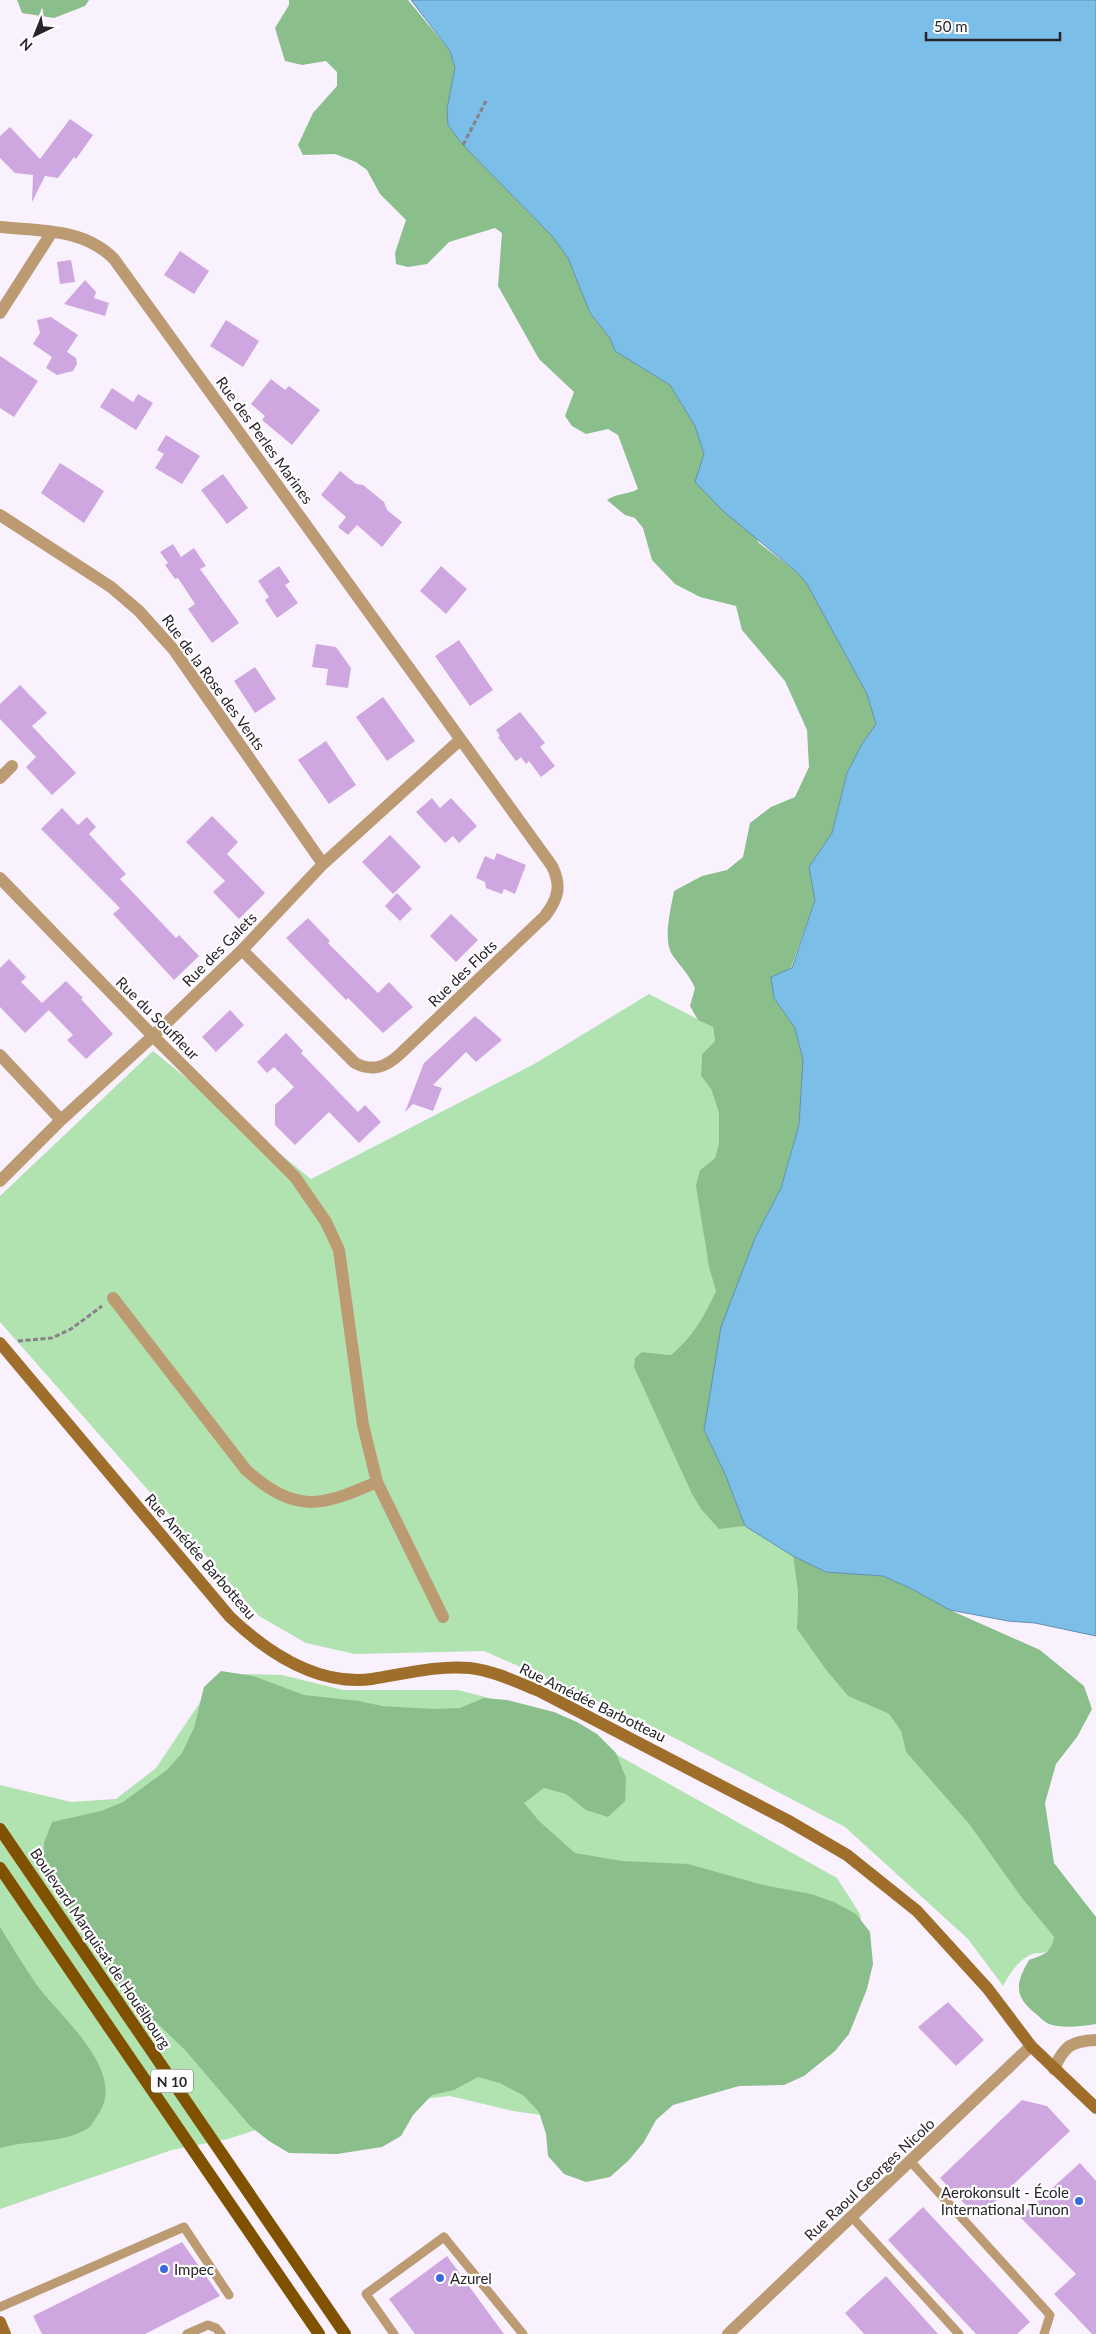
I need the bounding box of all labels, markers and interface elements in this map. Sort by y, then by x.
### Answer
north arrow [10,10,60,60]
scale bar [926,10,1060,42]
text: 50 m [934,17,968,35]
text: N [16,35,36,55]
street label: Rue des Perles Marines [213,373,317,507]
street label: Rue de la Rose des Vents [159,611,269,753]
street label: Rue des Galets [178,908,260,990]
street label: Rue des Flots [424,936,500,1010]
street label: Rue du Souffleur [113,973,204,1064]
street label: Rue Amédée Barbotteau [142,1490,260,1622]
street label: Rue Amédée Barbotteau [517,1659,669,1745]
street label: Boulevard Marquisat de Houëlbourg [27,1844,175,2052]
road number: N 10 [151,2070,193,2092]
street label: Rue Raoul Georges Nicolo [800,2114,938,2244]
place label: Aerokonsult - École International Tunon [941,2183,1069,2218]
marker: Aerokonsult - École International Tunon [1073,2195,1085,2207]
place label: Impec [174,2260,214,2278]
marker: Impec [158,2263,170,2275]
place label: Azurel [450,2269,492,2287]
marker: Azurel [434,2272,446,2284]

